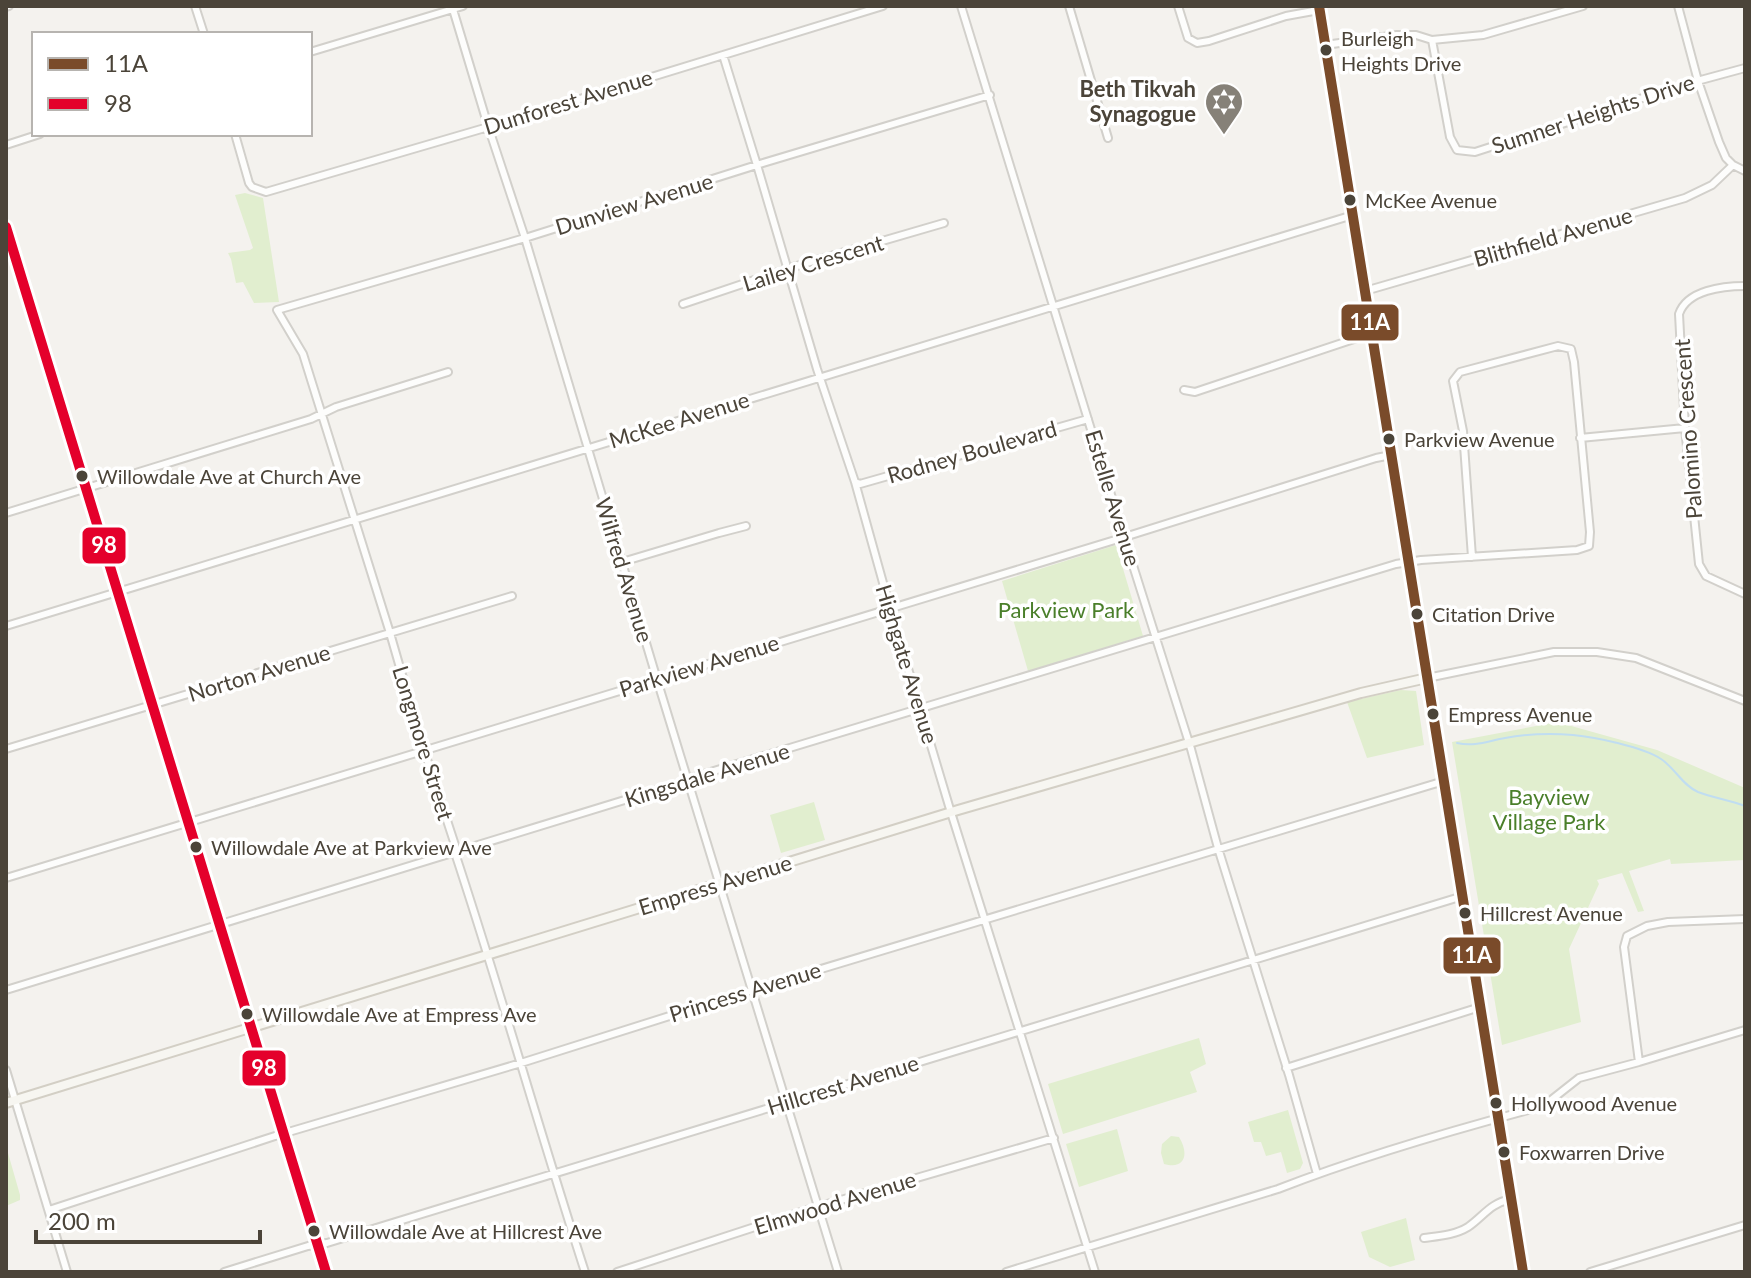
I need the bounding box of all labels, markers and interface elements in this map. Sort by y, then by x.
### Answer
place label: Burleigh Heights Drive [1341,26,1461,75]
legend [32,32,312,136]
marker: Burleigh Heights Drive [1318,42,1334,58]
text: 11A [104,48,149,77]
street label: Dunforest Avenue [480,63,656,140]
street label: Sumner Heights Drive [1488,68,1698,159]
place label: Beth Tikvah Synagogue [1079,75,1196,127]
synagogue icon: Beth Tikvah Synagogue [1203,81,1245,136]
text: 98 [104,88,132,117]
street label: Dunview Avenue [552,167,716,240]
place label: McKee Avenue [1365,188,1497,212]
marker: McKee Avenue [1342,192,1358,208]
street label: Blithfield Avenue [1470,201,1635,272]
street label: Lailey Crescent [739,228,887,297]
line badge: 11A [1340,303,1400,342]
text: 11A [1350,308,1391,335]
street label: Palomino Crescent [1668,338,1707,520]
street label: McKee Avenue [605,385,752,454]
street label: Rodney Boulevard [884,414,1060,489]
street label: Estelle Avenue [1080,426,1147,569]
place label: Parkview Avenue [1404,427,1555,451]
marker: Parkview Avenue [1381,431,1397,447]
place label: Willowdale Ave at Church Ave [97,464,361,488]
marker: Willowdale Ave at Church Ave [74,468,90,484]
street label: Wilfred Avenue [590,494,659,646]
line badge: 98 [81,526,127,565]
text: 98 [91,531,117,558]
street label: Highgate Avenue [870,581,945,747]
park label: Parkview Park [998,596,1135,623]
place label: Citation Drive [1432,602,1555,626]
marker: Citation Drive [1409,606,1425,622]
street label: Parkview Avenue [616,628,782,703]
street label: Norton Avenue [184,638,333,707]
street label: Longmore Street [387,662,460,823]
place label: Empress Avenue [1448,702,1592,726]
marker: Empress Avenue [1425,706,1441,722]
street label: Kingsdale Avenue [621,737,793,812]
park label: Bayview Village Park [1493,783,1606,835]
place label: Willowdale Ave at Parkview Ave [211,835,492,859]
marker: Willowdale Ave at Parkview Ave [188,839,204,855]
street label: Empress Avenue [635,848,795,921]
place label: Hillcrest Avenue [1480,901,1623,925]
marker: Hillcrest Avenue [1457,905,1473,921]
line badge: 11A [1442,936,1502,975]
text: 11A [1452,941,1493,968]
street label: Princess Avenue [666,956,824,1027]
place label: Willowdale Ave at Empress Ave [262,1002,537,1026]
marker: Willowdale Ave at Empress Ave [239,1006,255,1022]
line badge: 98 [241,1049,287,1087]
street label: Hillcrest Avenue [764,1049,922,1120]
text: 98 [251,1054,277,1081]
place label: Hollywood Avenue [1511,1091,1677,1115]
marker: Hollywood Avenue [1488,1095,1504,1111]
place label: Foxwarren Drive [1519,1140,1665,1164]
marker: Foxwarren Drive [1496,1144,1512,1160]
street label: Elmwood Avenue [751,1165,919,1240]
scale bar [36,1194,260,1244]
text: 200 m [48,1206,116,1235]
place label: Willowdale Ave at Hillcrest Ave [329,1219,602,1243]
marker: Willowdale Ave at Hillcrest Ave [306,1223,322,1239]

